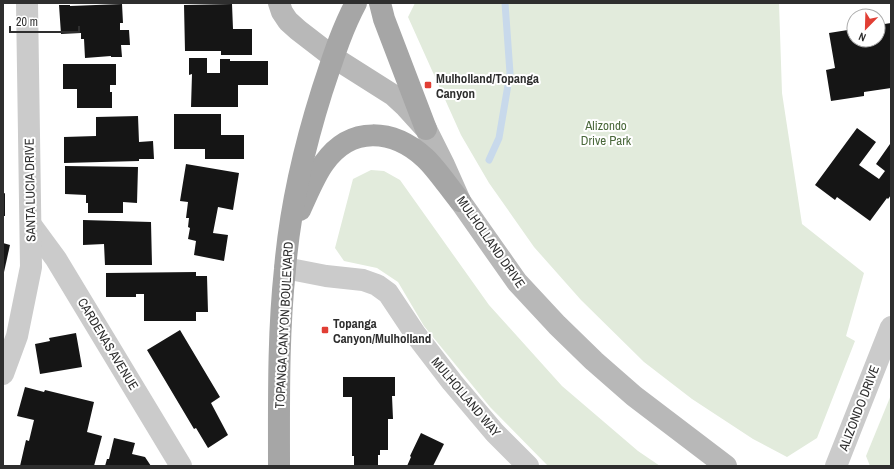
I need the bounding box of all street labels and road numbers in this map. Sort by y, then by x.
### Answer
street label: SANTA LUCIA DRIVE [21,138,39,242]
street label: MULHOLLAND DRIVE [453,193,529,291]
street label: TOPANGA CANYON BOULEVARD [271,241,297,409]
street label: CARDENAS AVENUE [74,295,142,393]
street label: MULHOLLAND WAY [428,354,504,440]
street label: ALIZONDO DRIVE [835,363,883,454]

